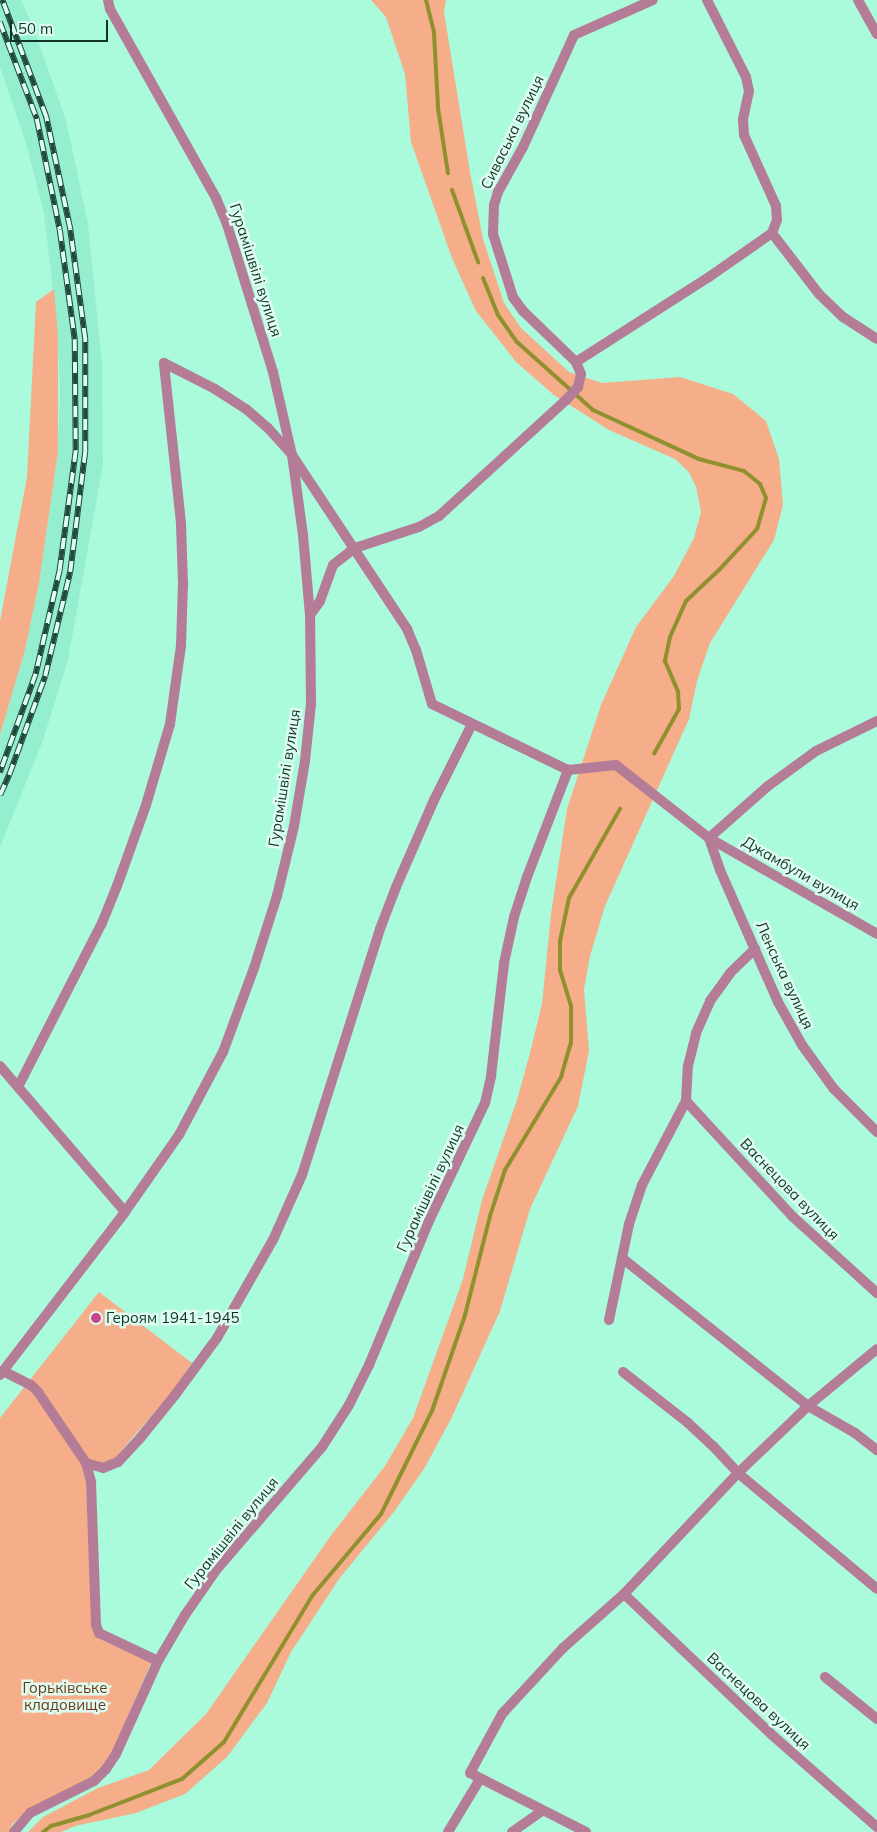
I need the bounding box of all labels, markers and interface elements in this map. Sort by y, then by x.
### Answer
scale bar [12,10,110,42]
text: 50 m [18,19,53,38]
street label: Сиваська вулиця [477,72,547,192]
street label: Гурамішвілі вулиця [226,201,286,339]
street label: Гурамішвілі вулиця [264,708,304,848]
street label: Джамбули вулиця [739,832,863,914]
street label: Ленська вулиця [752,918,818,1032]
street label: Гурамішвілі вулиця [392,1121,468,1255]
street label: Васнецова вулиця [737,1134,843,1244]
place label: Героям 1941-1945 [106,1309,239,1327]
marker: Героям 1941-1945 [90,1312,102,1324]
street label: Гурамішвілі вулиця [180,1473,282,1593]
street label: Васнецова вулиця [704,1648,814,1754]
park label: Горьківське кладовище [23,1678,107,1713]

